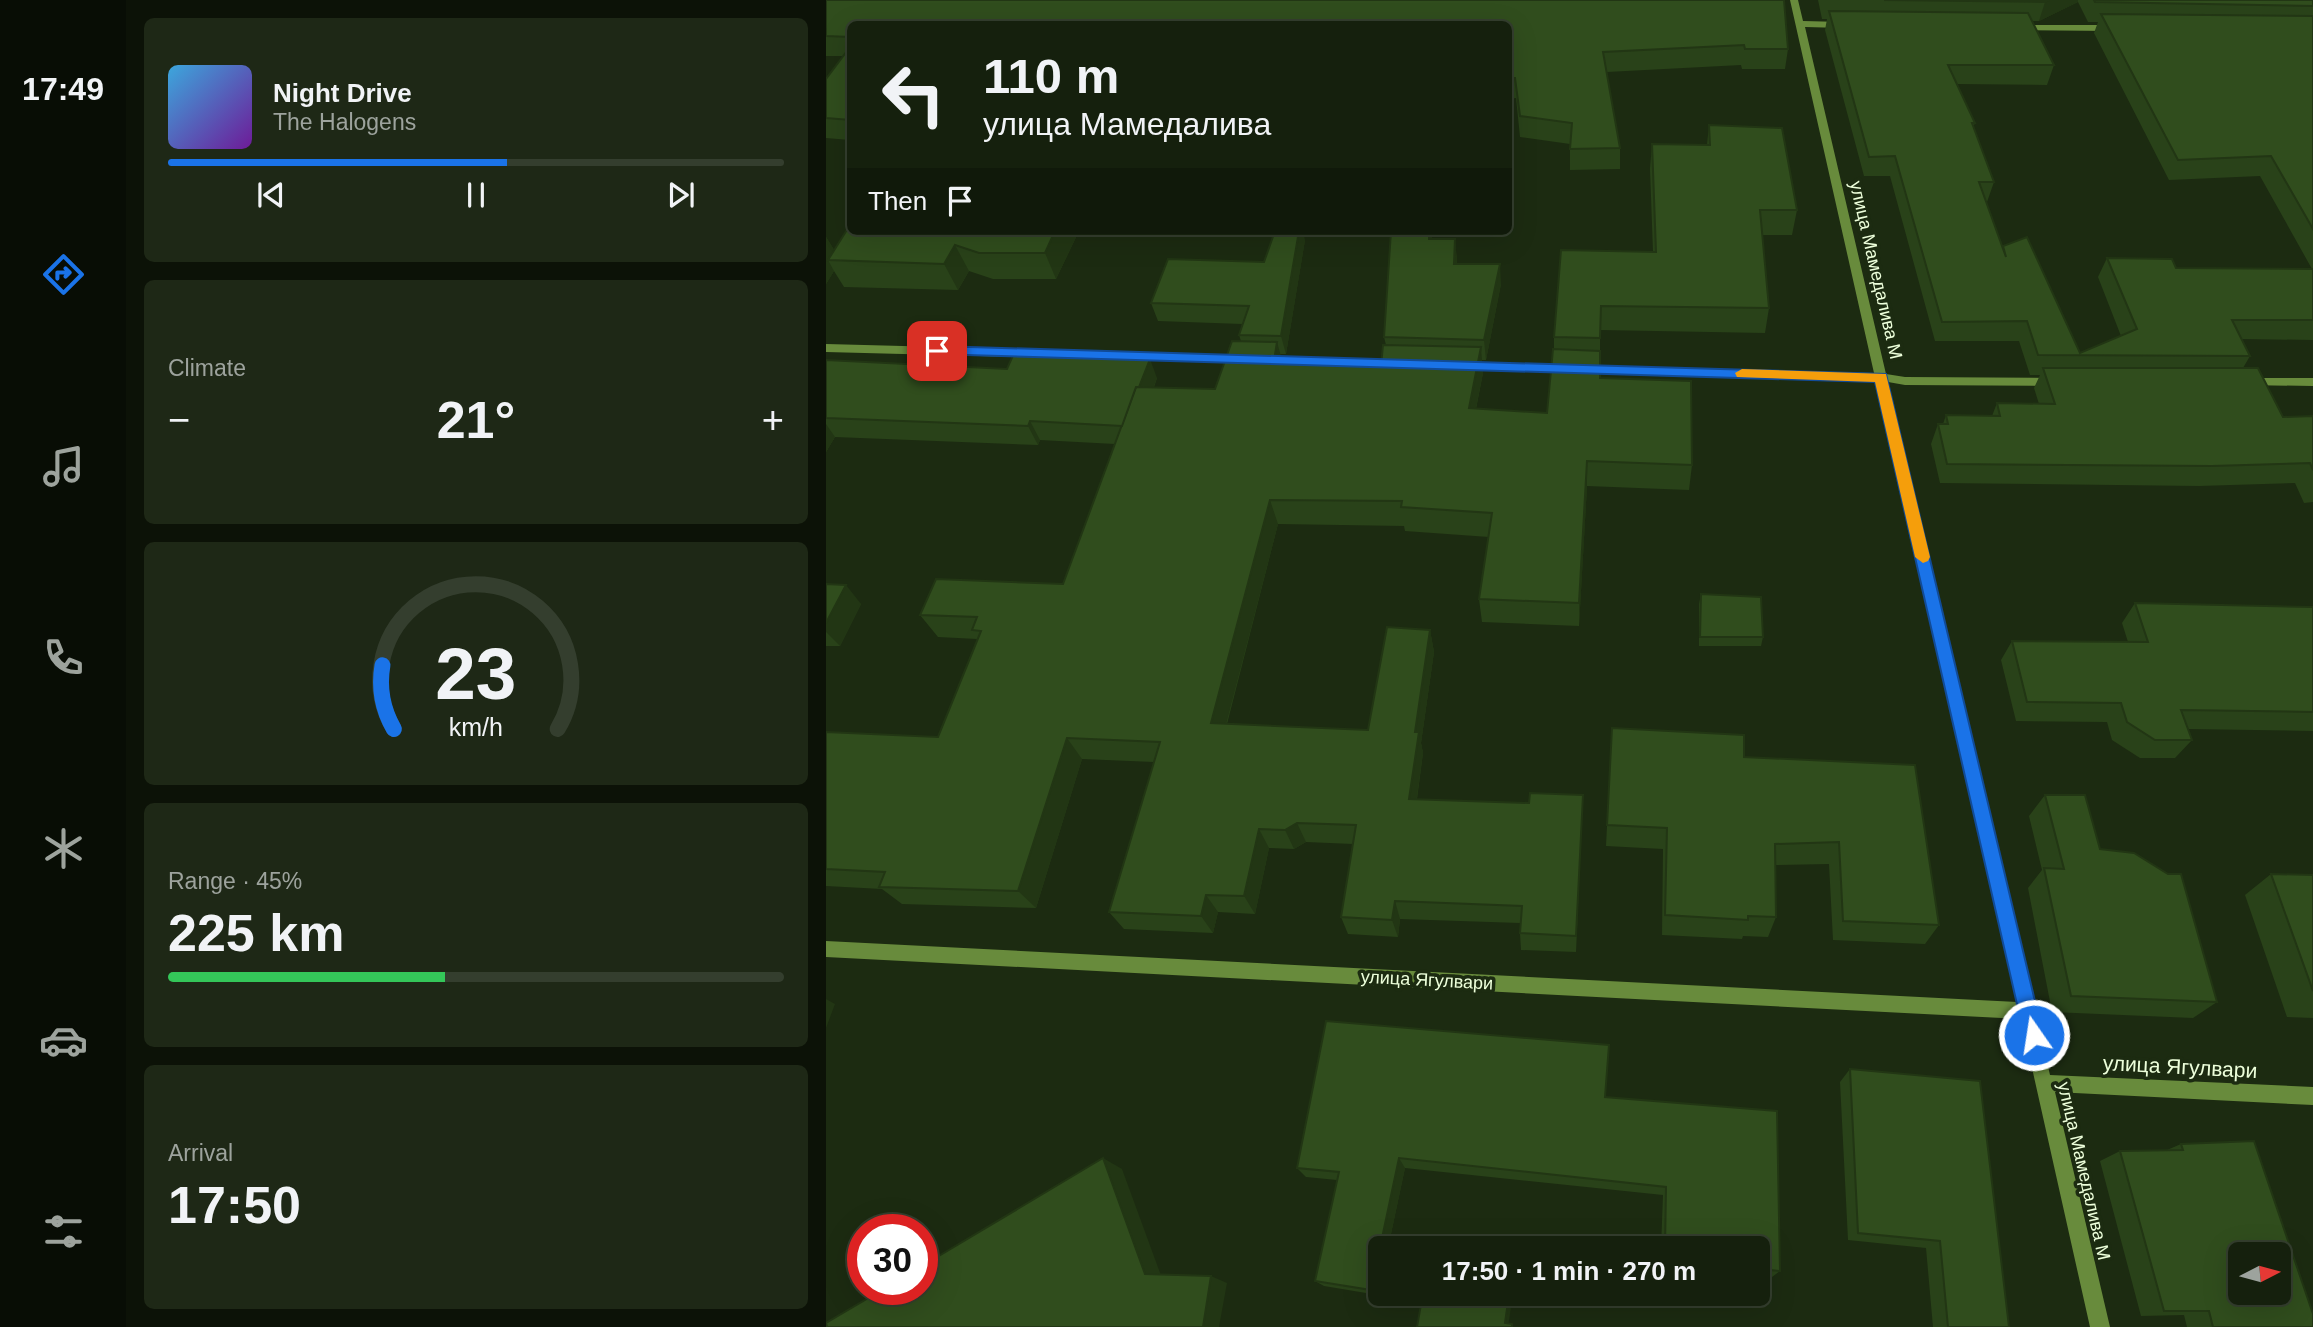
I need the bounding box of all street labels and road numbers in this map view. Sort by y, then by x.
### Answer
street label: улица Мамедалива М [1846,179,1906,361]
street label: улица Ягулвари [1360,967,1494,993]
street label: улица Ягулвари [2102,1051,2258,1082]
street label: улица Мамедалива М [2054,1080,2114,1262]

